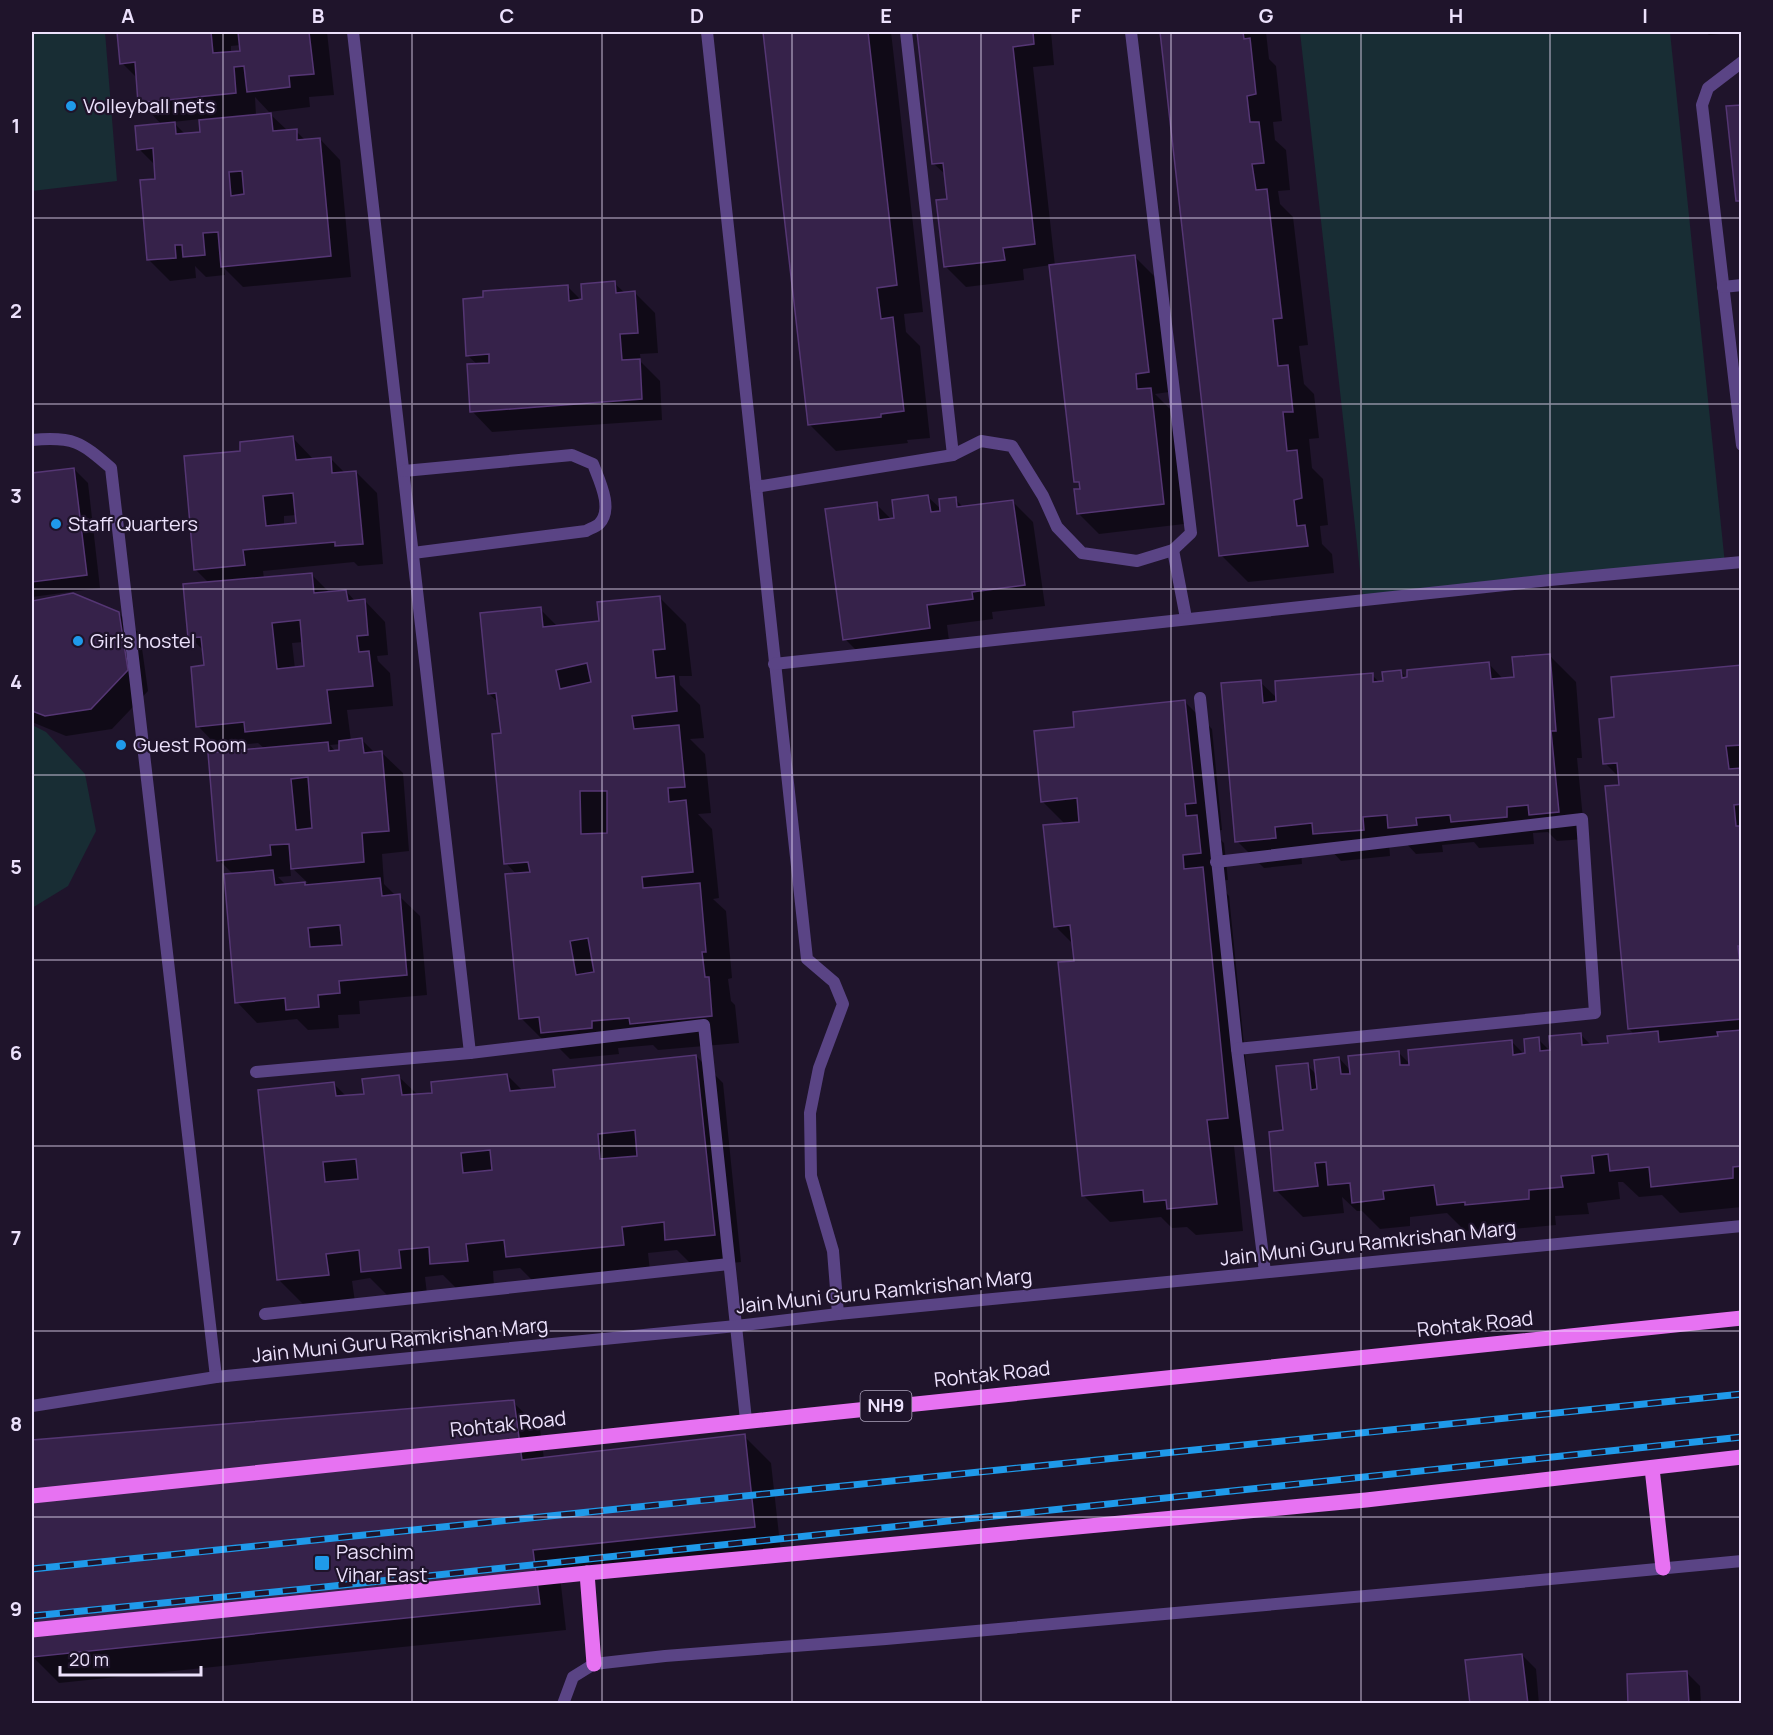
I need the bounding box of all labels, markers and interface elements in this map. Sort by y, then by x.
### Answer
text: A [121,2,135,29]
text: B [312,2,325,29]
text: C [500,2,514,29]
text: D [690,2,704,29]
text: E [880,2,892,29]
text: F [1071,2,1082,29]
text: G [1259,2,1274,29]
text: H [1449,2,1463,29]
text: I [1642,2,1648,29]
place label: Volleyball nets [83,92,215,119]
marker: Volleyball nets [64,99,78,113]
text: 1 [12,112,20,139]
text: 2 [10,297,22,324]
text: 3 [10,482,22,509]
place label: Staff Quarters [68,510,198,537]
marker: Staff Quarters [49,517,63,531]
place label: Girl's hostel [90,627,195,654]
marker: Girl's hostel [71,634,85,648]
text: 4 [10,668,22,695]
place label: Guest Room [133,731,246,758]
marker: Guest Room [114,738,128,752]
text: 5 [10,853,22,880]
text: 6 [10,1039,22,1066]
street label: Jain Muni Guru Ramkrishan Marg [1219,1214,1517,1271]
text: 7 [11,1224,21,1251]
street label: Jain Muni Guru Ramkrishan Marg [735,1262,1033,1319]
street label: Rohtak Road [1415,1304,1534,1343]
street label: Jain Muni Guru Ramkrishan Marg [251,1311,549,1368]
street label: Rohtak Road [932,1354,1051,1393]
road number: NH9 [860,1391,912,1421]
street label: Rohtak Road [448,1404,567,1443]
text: 8 [10,1410,22,1437]
place label: Paschim Vihar East [336,1538,428,1588]
marker: Paschim Vihar East [313,1554,331,1572]
text: 9 [10,1595,22,1622]
scale bar [60,1639,201,1677]
text: 20 m [69,1647,109,1671]

